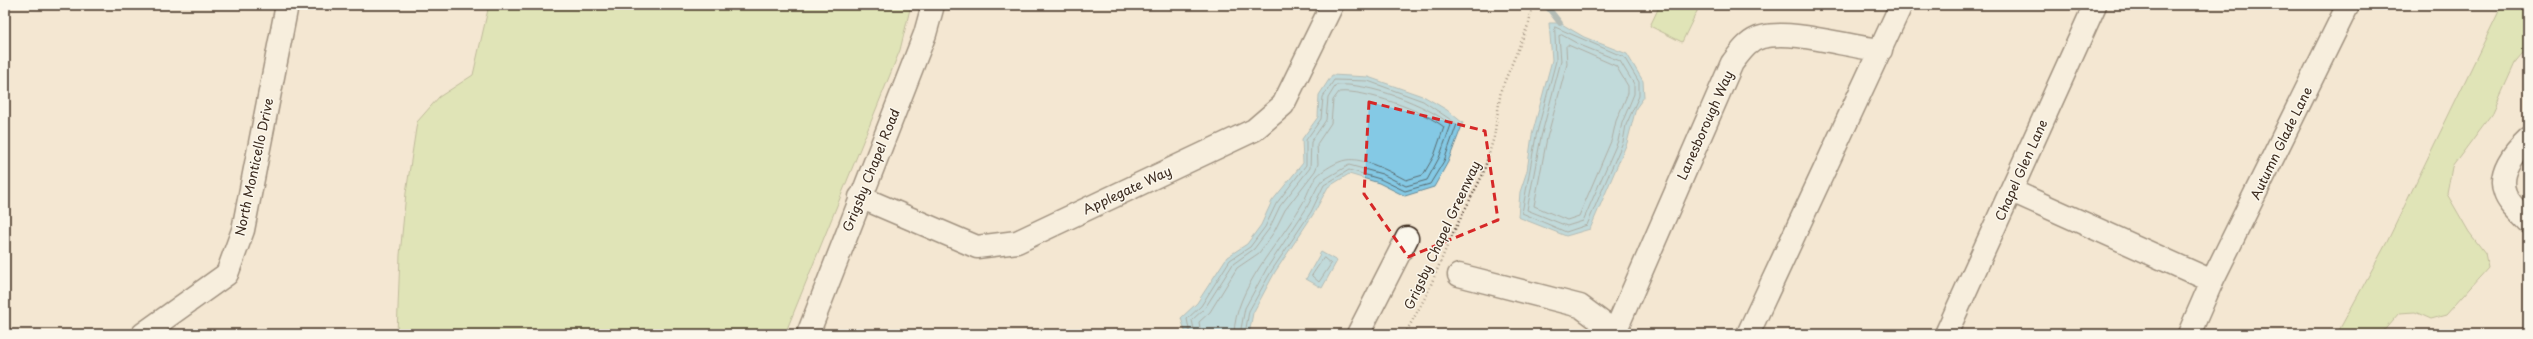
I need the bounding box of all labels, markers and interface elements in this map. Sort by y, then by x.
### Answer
street label: Lanesborough Way [1672,67,1737,183]
street label: Autumn Glade Lane [2245,83,2316,202]
street label: North Monticello Drive [230,96,277,238]
street label: Grigsby Chapel Road [837,105,904,234]
street label: Chapel Glen Lane [1990,116,2051,224]
street label: Grigsby Chapel Greenway [1399,157,1484,312]
street label: Applegate Way [1079,161,1174,218]

